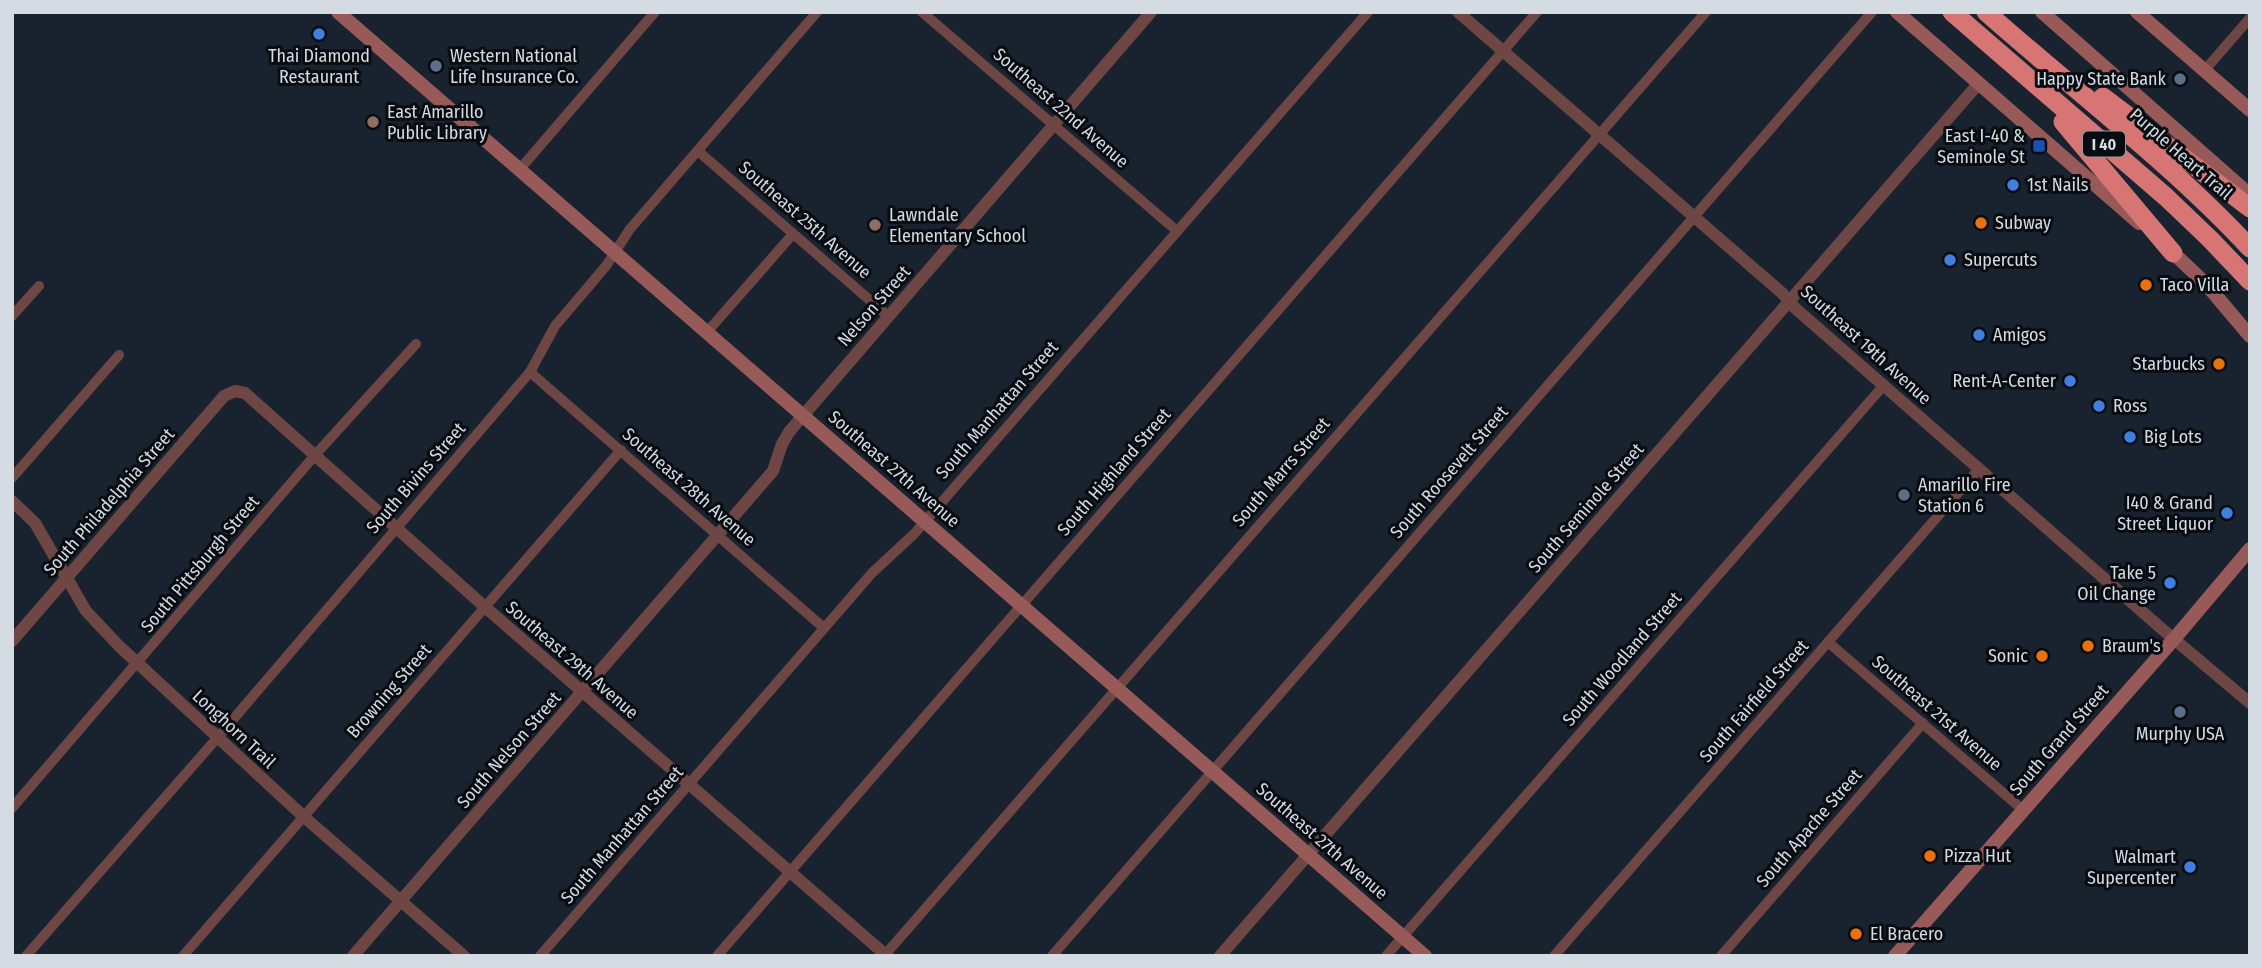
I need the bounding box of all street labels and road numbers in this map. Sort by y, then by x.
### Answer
street label: Southeast 22nd Avenue [989,43,1133,173]
street label: Purple Heart Trail [2125,104,2237,205]
road number: I 40 [2083,132,2125,156]
street label: Southeast 25th Avenue [734,157,876,284]
street label: Nelson Street [833,261,915,351]
street label: Southeast 19th Avenue [1796,281,1936,409]
street label: South Manhattan Street [931,337,1063,483]
street label: South Roosevelt Street [1385,401,1513,543]
street label: South Highland Street [1053,404,1175,540]
street label: Southeast 27th Avenue [824,406,964,532]
street label: South Marrs Street [1228,413,1334,531]
street label: South Bivins Street [362,418,470,538]
street label: Southeast 28th Avenue [618,423,760,551]
street label: South Philadelphia Street [39,424,179,580]
street label: South Seminole Street [1524,439,1648,577]
street label: South Pittsburgh Street [136,491,264,637]
street label: South Woodland Street [1558,587,1686,731]
street label: Southeast 29th Avenue [501,596,643,724]
street label: South Fairfield Street [1695,635,1813,767]
street label: Browning Street [342,639,436,742]
street label: Southeast 21st Avenue [1868,651,2007,775]
street label: South Grand Street [2005,680,2113,800]
street label: Longhorn Trail [188,685,280,773]
street label: South Nelson Street [452,687,566,813]
street label: South Manhattan Street [556,762,688,908]
street label: South Apache Street [1752,764,1866,892]
street label: Southeast 27th Avenue [1252,778,1392,904]

